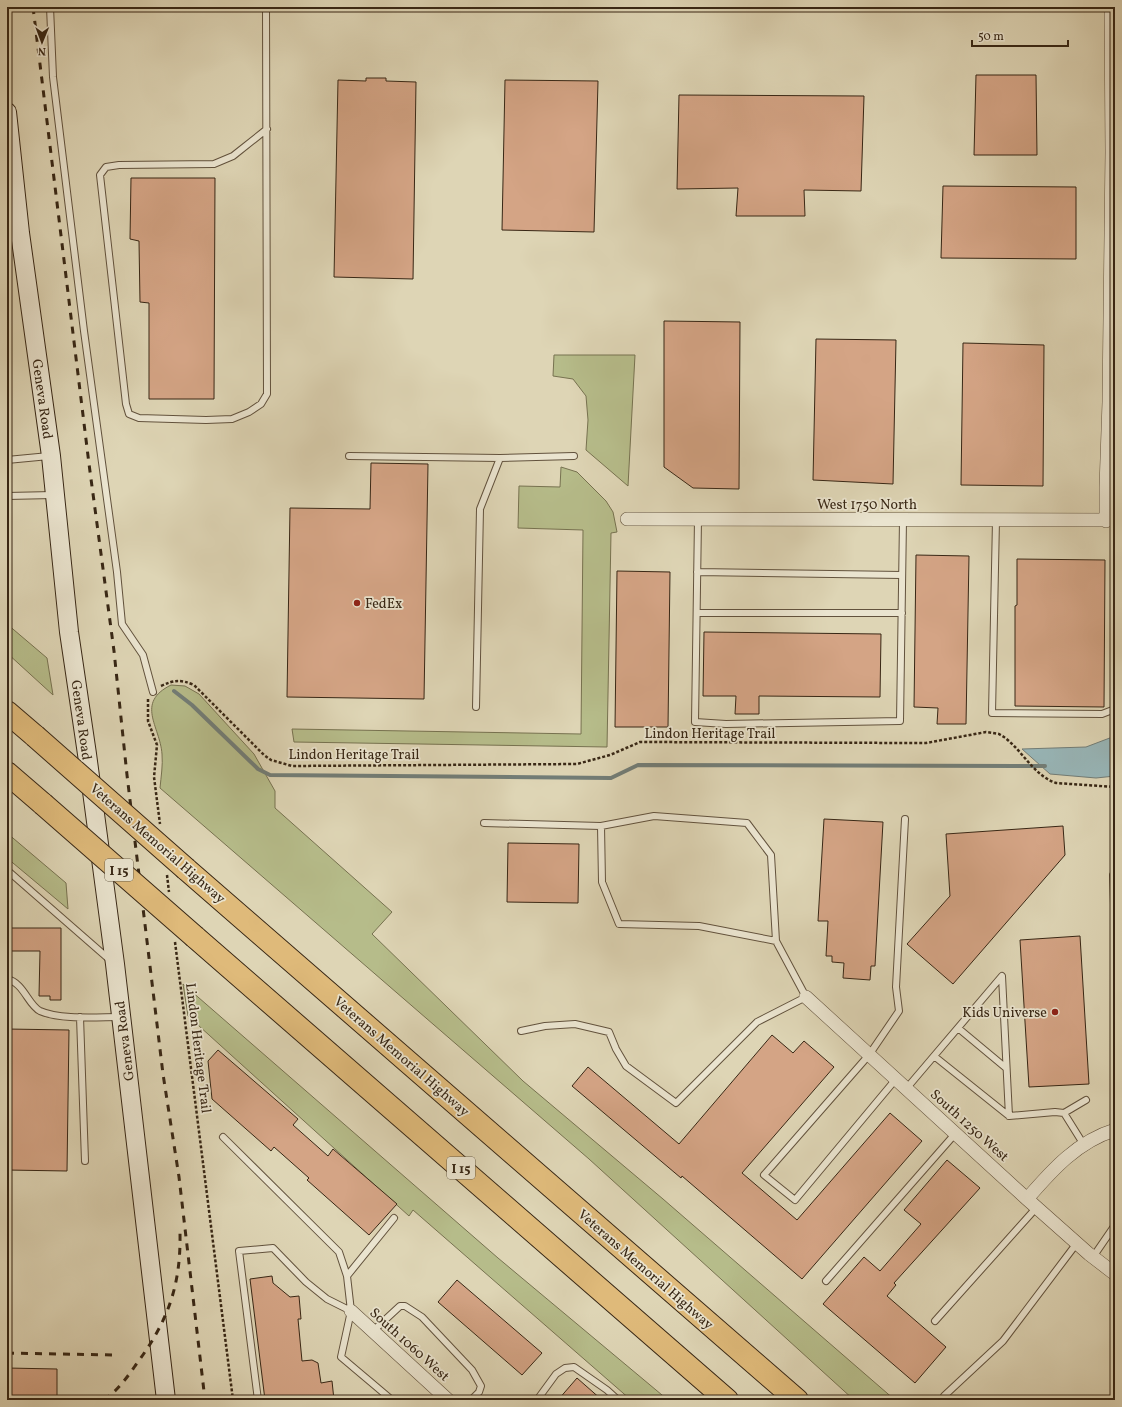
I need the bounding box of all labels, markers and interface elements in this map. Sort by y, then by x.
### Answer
north arrow [22,22,62,62]
scale bar [972,22,1068,48]
text: 50 m [978,29,1004,45]
text: N [38,43,46,58]
street label: Geneva Road [27,358,57,440]
street label: West 1750 North [817,496,917,515]
place label: FedEx [365,595,402,614]
marker: FedEx [352,598,362,608]
street label: Geneva Road [66,679,96,761]
street label: Lindon Heritage Trail [644,725,776,744]
street label: Lindon Heritage Trail [288,746,420,765]
street label: Veterans Memorial Highway [85,780,229,909]
road number: I 15 [105,859,133,881]
street label: Lindon Heritage Trail [180,982,215,1114]
street label: Veterans Memorial Highway [329,993,473,1122]
street label: Geneva Road [111,1000,140,1082]
place label: Kids Universe [962,1004,1047,1023]
marker: Kids Universe [1050,1007,1060,1017]
street label: South 1250 West [926,1086,1012,1167]
road number: I 15 [447,1157,475,1179]
street label: Veterans Memorial Highway [573,1206,717,1335]
street label: South 1060 West [365,1304,453,1386]

